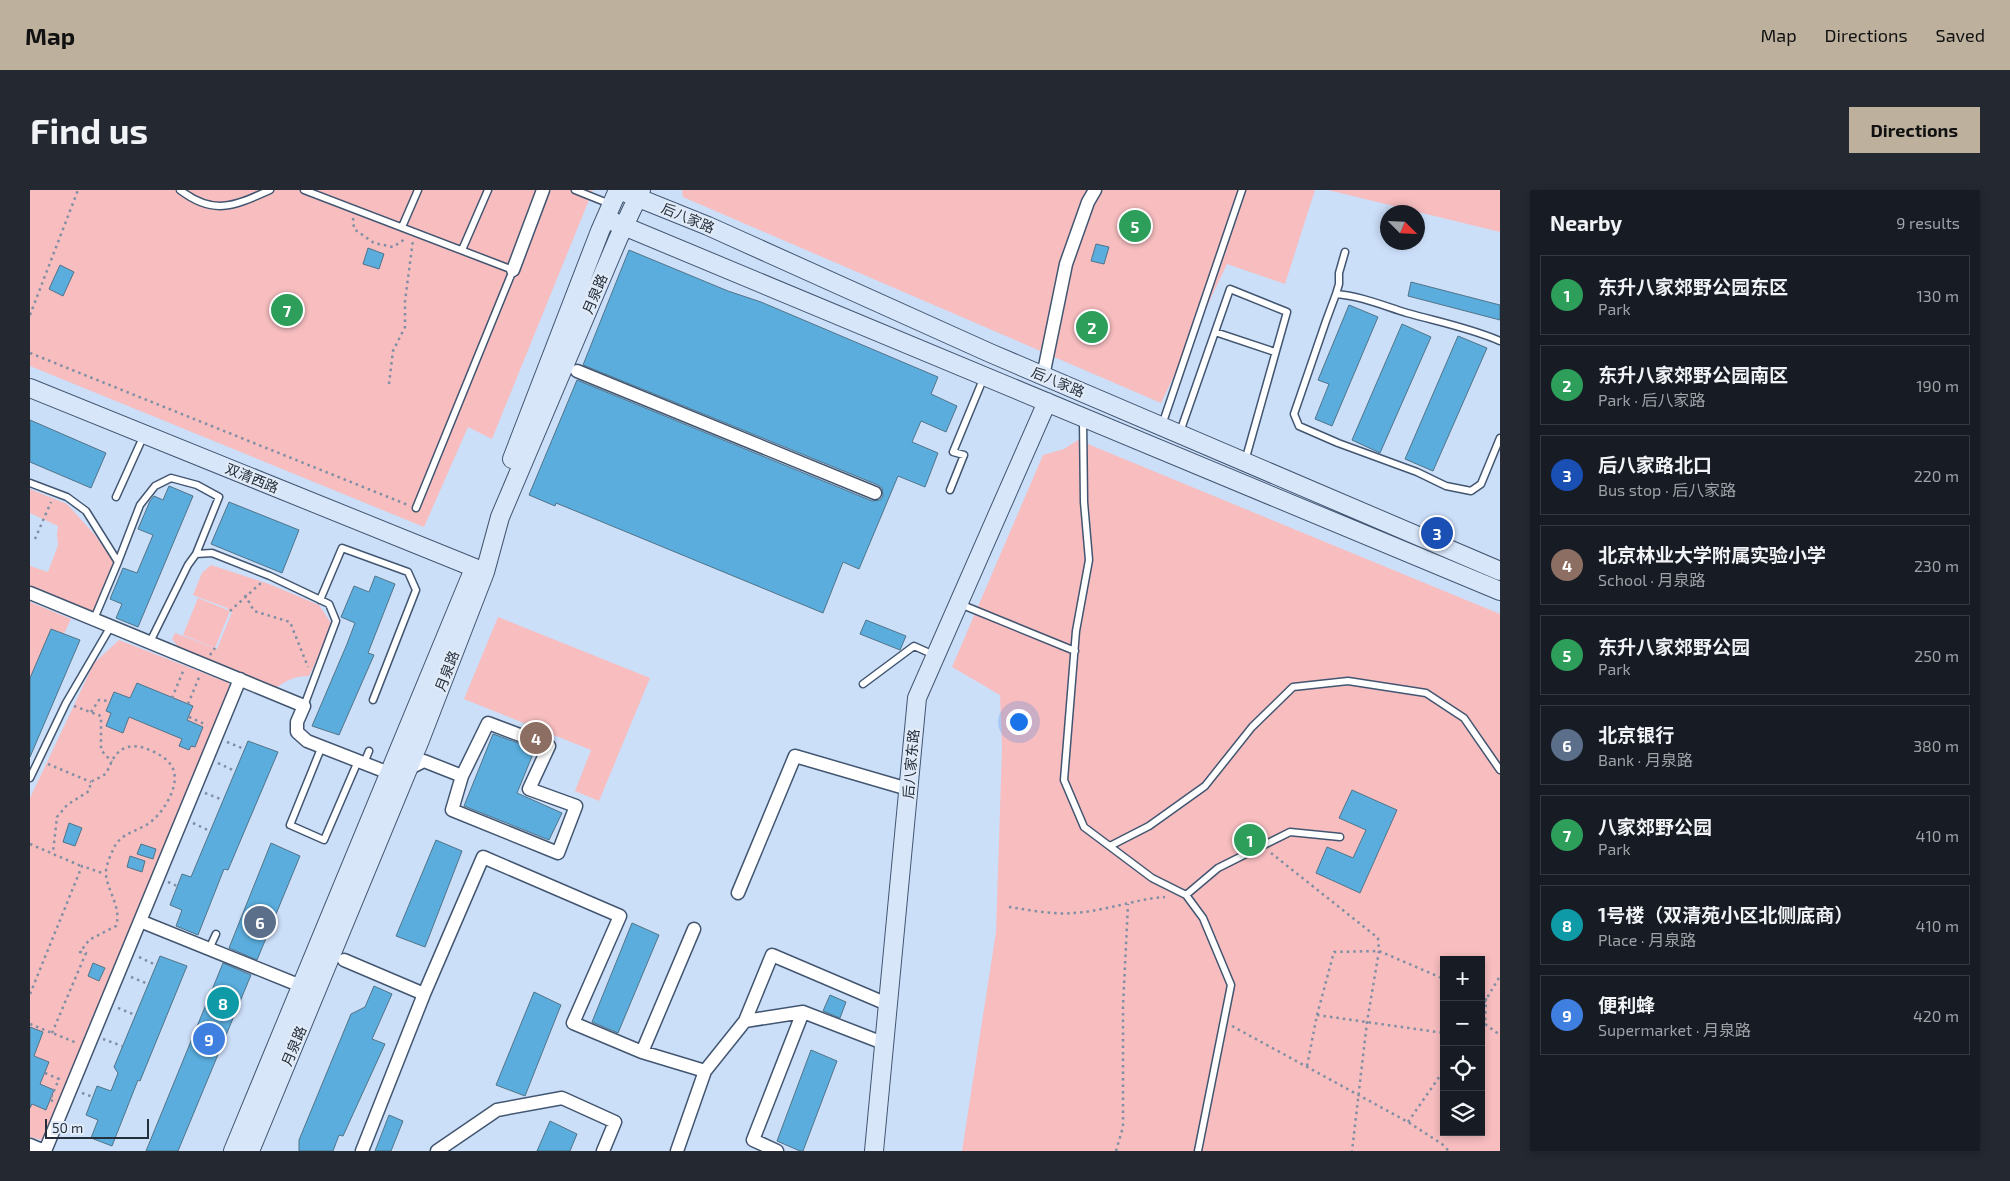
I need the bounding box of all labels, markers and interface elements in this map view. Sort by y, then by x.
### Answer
text: Map [25,21,75,50]
text: Map [1760,24,1797,46]
text: Directions [1825,24,1908,46]
text: Saved [1936,24,1985,46]
button: Directions [1849,107,1980,153]
text: Find us [30,109,148,151]
street label: 后八家路 [659,199,717,236]
north arrow [1380,205,1425,250]
pin: 5 [1119,207,1151,245]
text: Nearby [1550,210,1622,235]
text: 9 results [1896,213,1960,232]
street label: 月泉路 [579,271,611,316]
text: 东升八家郊野公园东区 [1598,275,1788,298]
text: 1 [1564,286,1570,305]
text: 130 m [1917,286,1959,305]
pin: 7 [271,291,303,329]
text: Park [1598,299,1631,318]
pin: 2 [1076,308,1108,346]
street label: 后八家路 [1029,363,1087,400]
text: 东升八家郊野公园南区 [1598,363,1788,386]
text: 2 [1562,376,1572,395]
text: 190 m [1916,376,1959,395]
text: Park · 后八家路 [1598,390,1705,409]
text: 后八家路北口 [1598,453,1712,476]
street label: 双清西路 [223,459,281,496]
text: 3 [1562,466,1572,485]
text: 220 m [1914,466,1959,485]
text: Bus stop · 后八家路 [1598,480,1736,499]
pin: 3 [1421,514,1453,552]
text: 北京林业大学附属实验小学 [1598,543,1826,566]
text: 4 [1562,556,1572,575]
text: 230 m [1914,556,1959,575]
text: School · 月泉路 [1598,570,1706,589]
text: 东升八家郊野公园 [1598,635,1750,658]
text: 5 [1563,646,1571,665]
text: 250 m [1914,646,1959,665]
street label: 月泉路 [431,648,462,693]
text: Park [1598,659,1631,678]
your location [1006,709,1032,735]
pin: 4 [520,719,552,757]
text: 北京银行 [1598,723,1674,746]
street label: 后八家东路 [899,728,922,800]
text: 6 [1562,736,1572,755]
text: 380 m [1913,736,1959,755]
text: Bank · 月泉路 [1598,750,1693,769]
text: 八家郊野公园 [1598,815,1712,838]
pin: 1 [1234,821,1266,859]
text: 7 [1563,826,1571,845]
text: 410 m [1916,826,1959,845]
text: Park [1598,839,1631,858]
pin: 6 [244,903,276,941]
text: 1号楼（双清苑小区北侧底商） [1598,903,1853,926]
text: 8 [1562,916,1572,935]
text: 410 m [1916,916,1959,935]
text: Place · 月泉路 [1598,930,1696,949]
map controls [1440,956,1485,1136]
button: + [1440,956,1485,1001]
pin: 8 [207,984,239,1022]
text: 便利蜂 [1598,993,1655,1016]
button: − [1440,1001,1485,1046]
text: 9 [1562,1006,1572,1025]
text: 420 m [1913,1006,1959,1025]
pin: 9 [193,1020,225,1058]
text: Supermarket · 月泉路 [1598,1020,1751,1039]
street label: 月泉路 [278,1023,310,1068]
button: locate [1440,1046,1485,1091]
button: layers [1440,1091,1485,1136]
scale bar [45,1116,149,1139]
text: 50 m [52,1119,83,1136]

